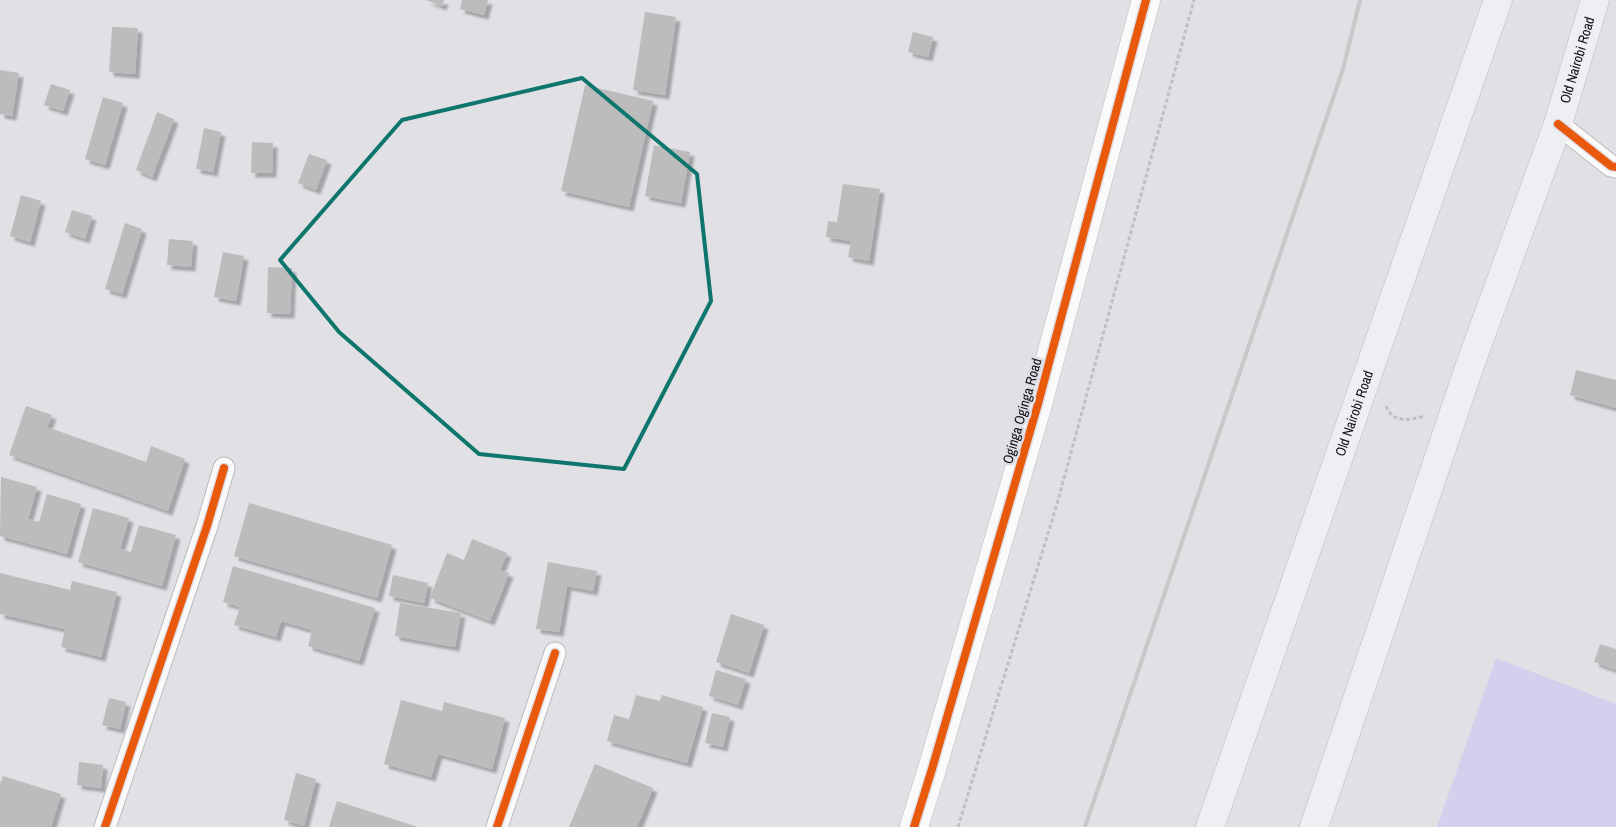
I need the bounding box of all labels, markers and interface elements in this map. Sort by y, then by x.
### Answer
street label: Old Nairobi Road [1556,15,1599,105]
street label: Oginga Oginga Road [998,356,1046,466]
street label: Old Nairobi Road [1331,368,1377,459]

